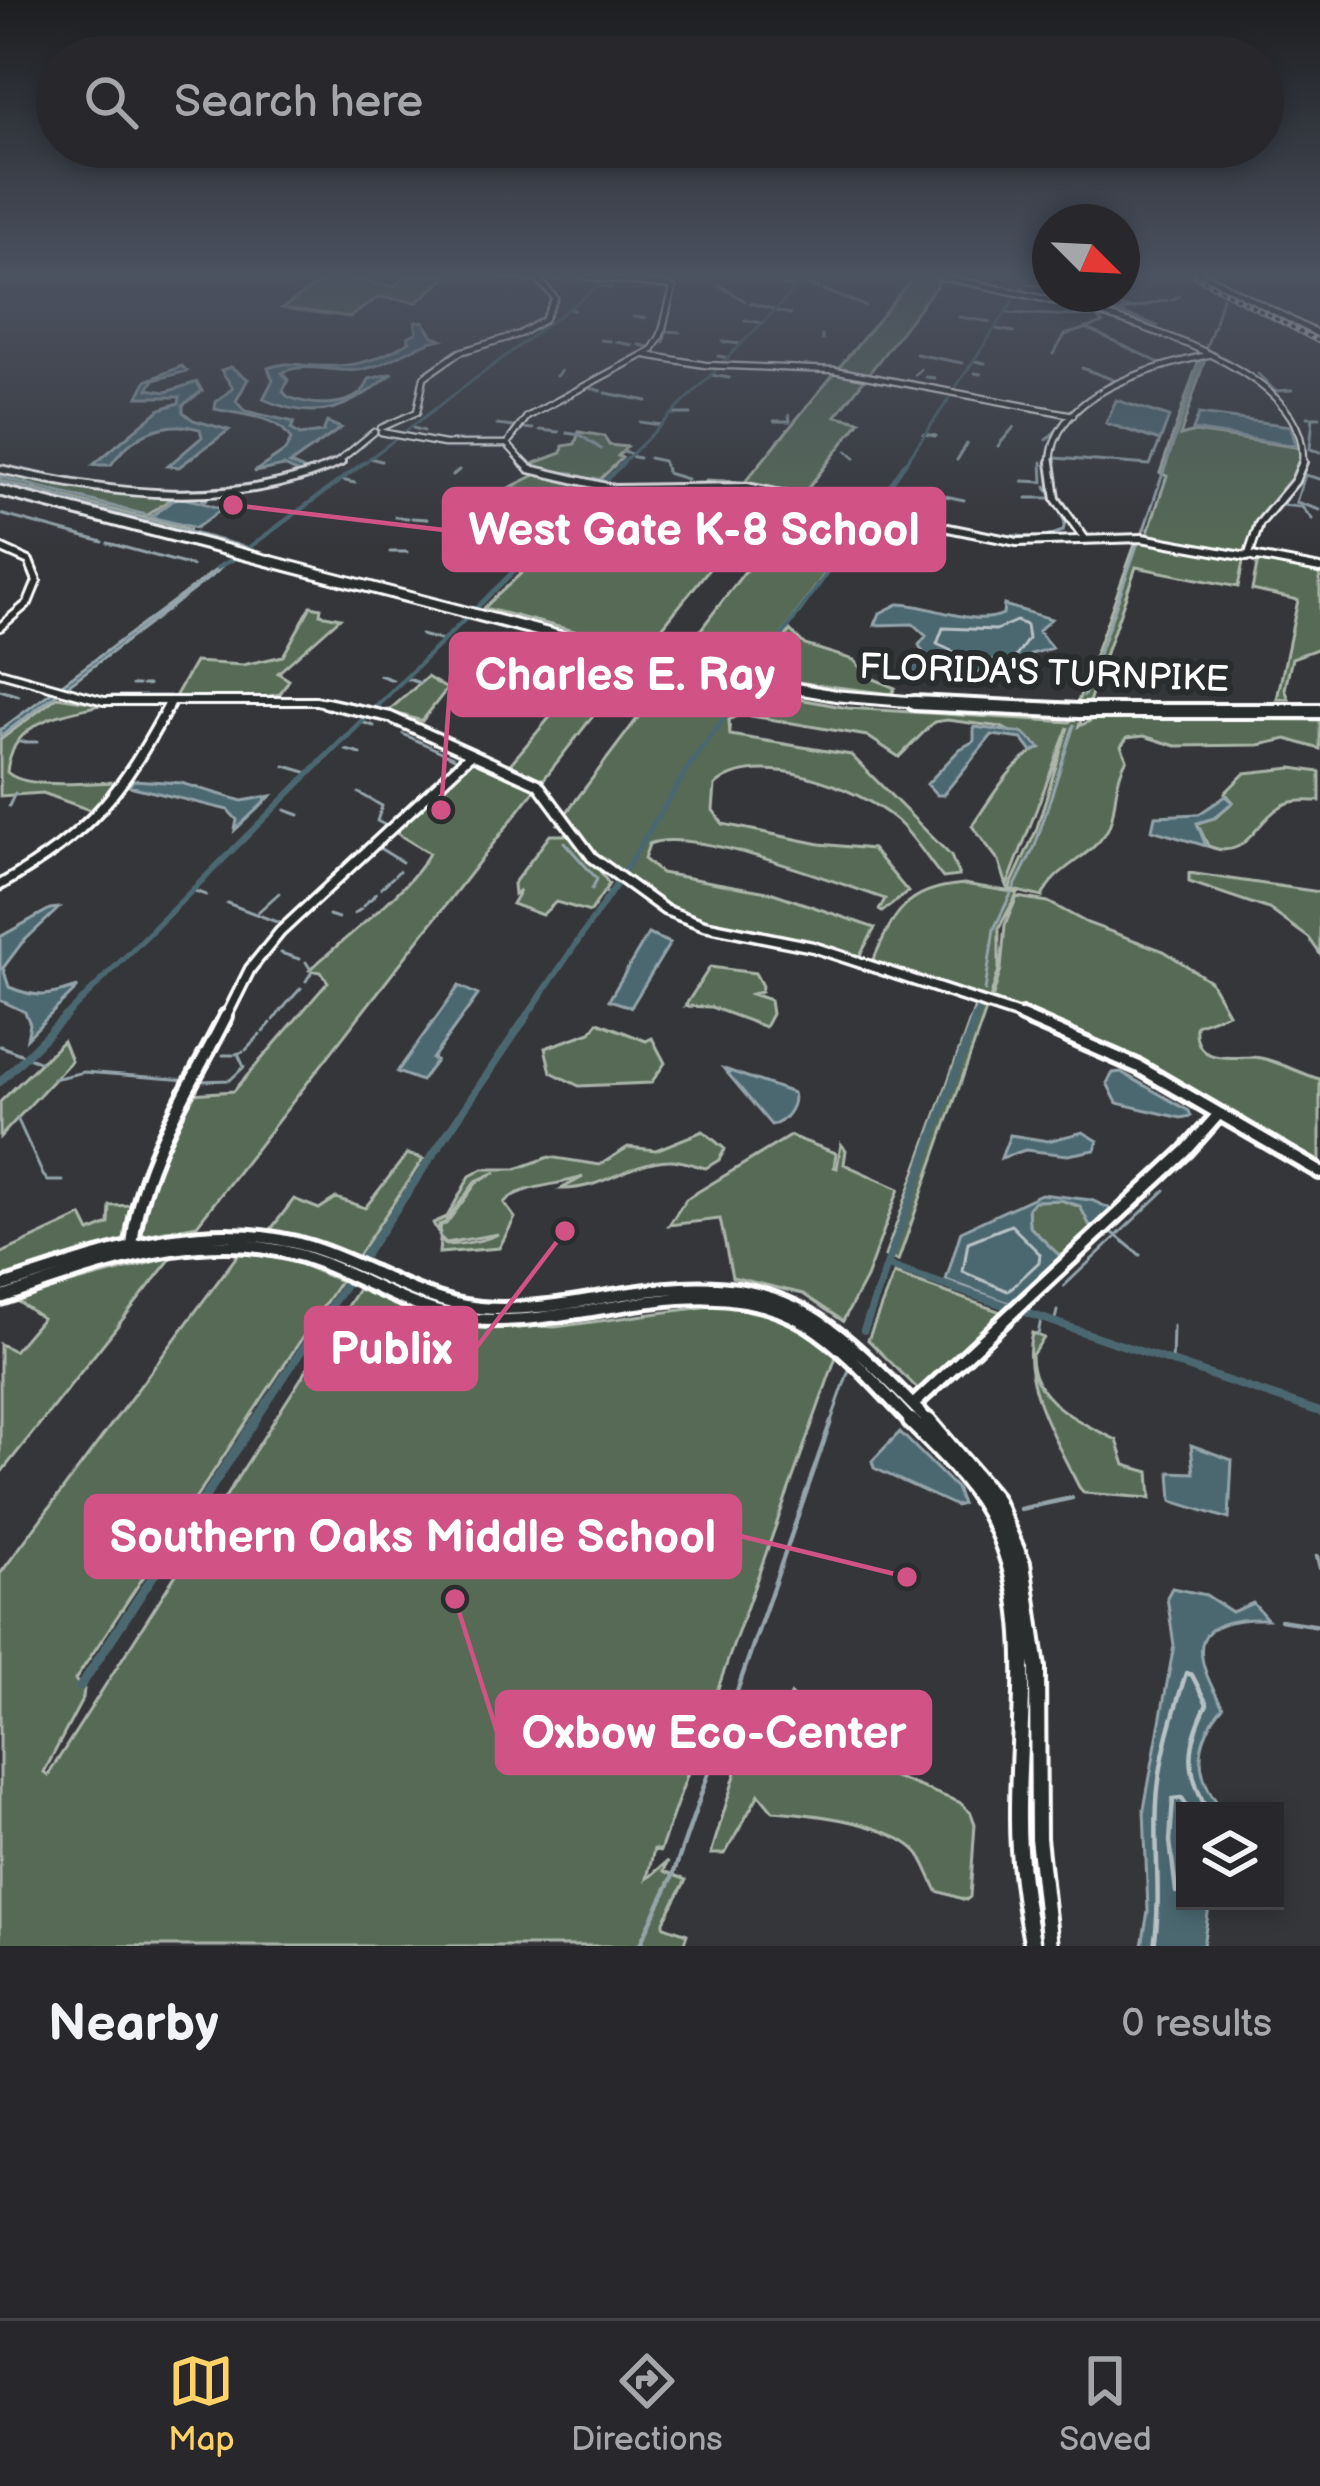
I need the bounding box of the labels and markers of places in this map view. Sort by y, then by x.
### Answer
callout: West Gate K-8 School [444,489,944,570]
callout: Charles E. Ray [451,634,799,715]
callout: Publix [306,1308,476,1389]
callout: Southern Oaks Middle School [86,1496,740,1577]
callout: Oxbow Eco-Center [497,1692,930,1773]

